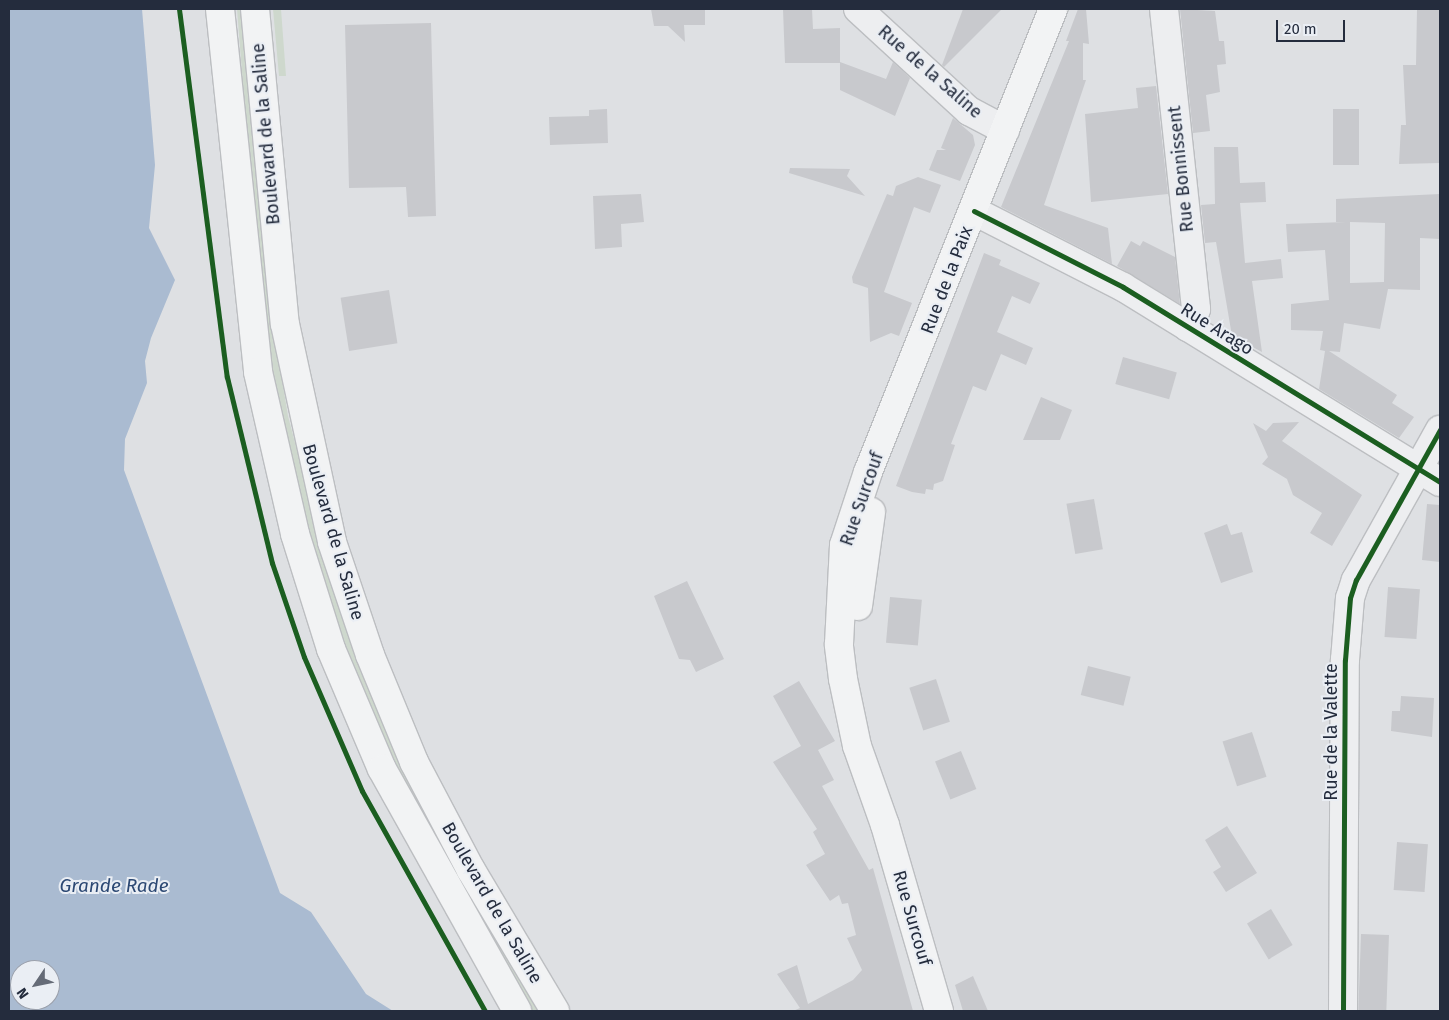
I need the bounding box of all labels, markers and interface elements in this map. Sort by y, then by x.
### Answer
scale bar [1279,10,1348,42]
text: 20 m [1284,20,1317,38]
street label: Rue de la Saline [873,21,987,123]
street label: Boulevard de la Saline [247,42,285,226]
street label: Rue Bonnissent [1164,105,1198,233]
street label: Rue de la Paix [916,223,978,337]
street label: Rue Arago [1177,298,1257,360]
street label: Boulevard de la Saline [297,441,369,623]
street label: Rue Surcouf [836,449,888,549]
street label: Rue de la Valette [1320,663,1342,801]
street label: Boulevard de la Saline [437,819,547,987]
street label: Rue Surcouf [888,868,936,968]
water label: Grande Rade [59,875,169,897]
north arrow [10,960,60,1010]
text: N [13,985,33,1002]

